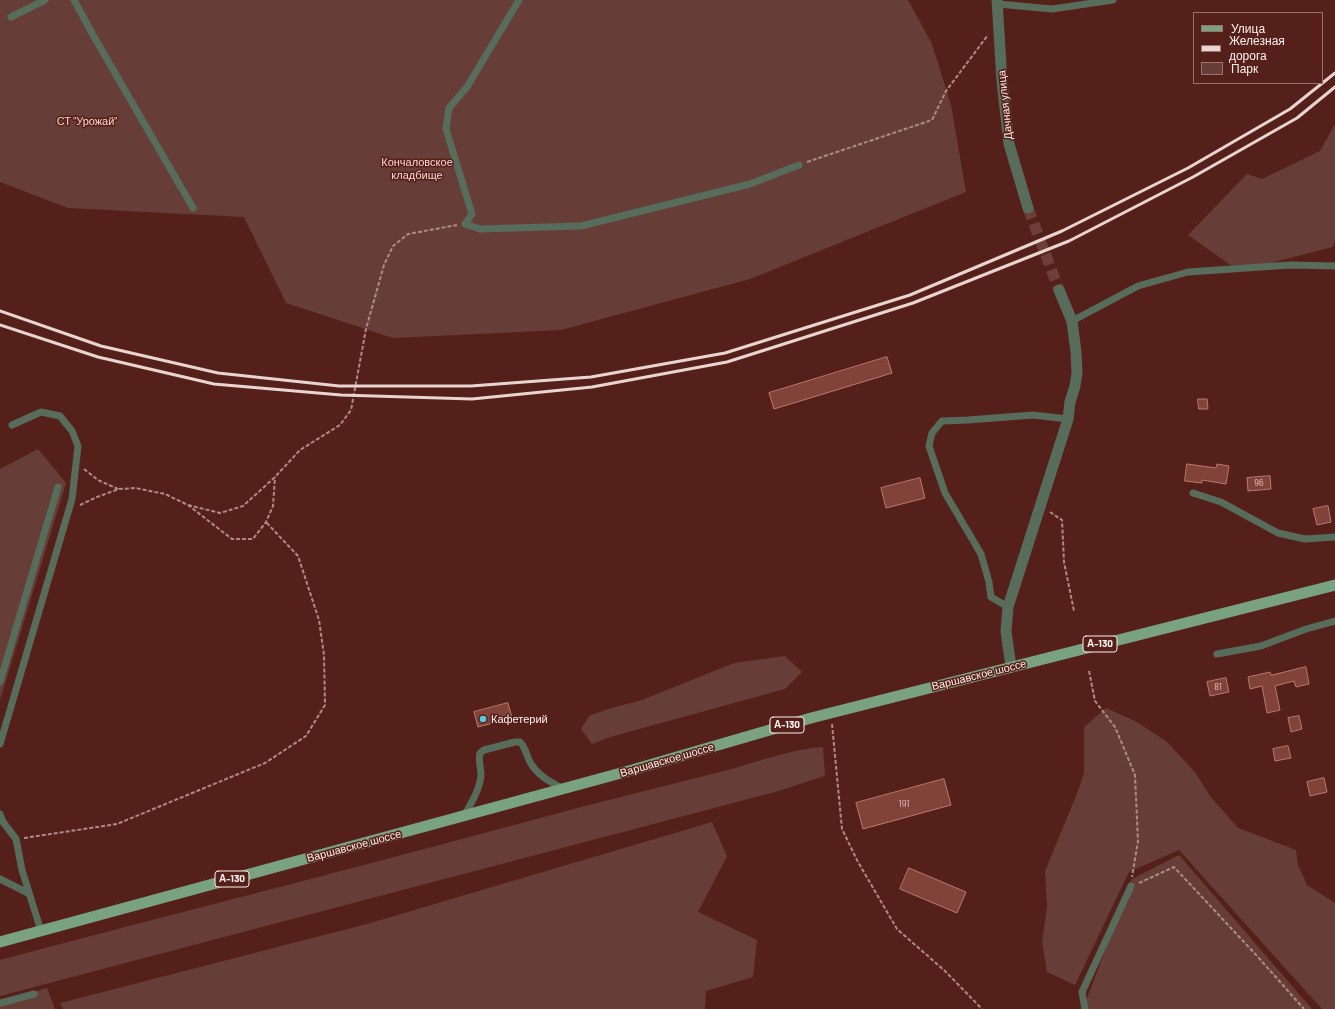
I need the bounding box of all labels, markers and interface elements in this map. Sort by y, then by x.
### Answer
legend [1193,12,1323,84]
text: Улица [1231,21,1265,35]
text: Железная дорога [1229,33,1285,62]
text: Парк [1231,61,1258,75]
street label: Дачная улица [995,70,1015,140]
park label: СТ "Урожай" [57,114,117,128]
park label: Кончаловское кладбище [381,155,453,181]
house number: 96 [1254,478,1264,488]
road number: А-130 [1083,636,1117,652]
street label: Варшавское шоссе [930,657,1028,693]
house number: 81 [1214,682,1222,692]
place label: Кафетерий [491,712,548,726]
marker: Кафетерий [478,714,488,724]
road number: А-130 [770,717,804,733]
street label: Варшавское шоссе [618,740,716,780]
house number: 191 [899,799,909,809]
street label: Варшавское шоссе [305,827,403,865]
road number: А-130 [215,871,249,887]

